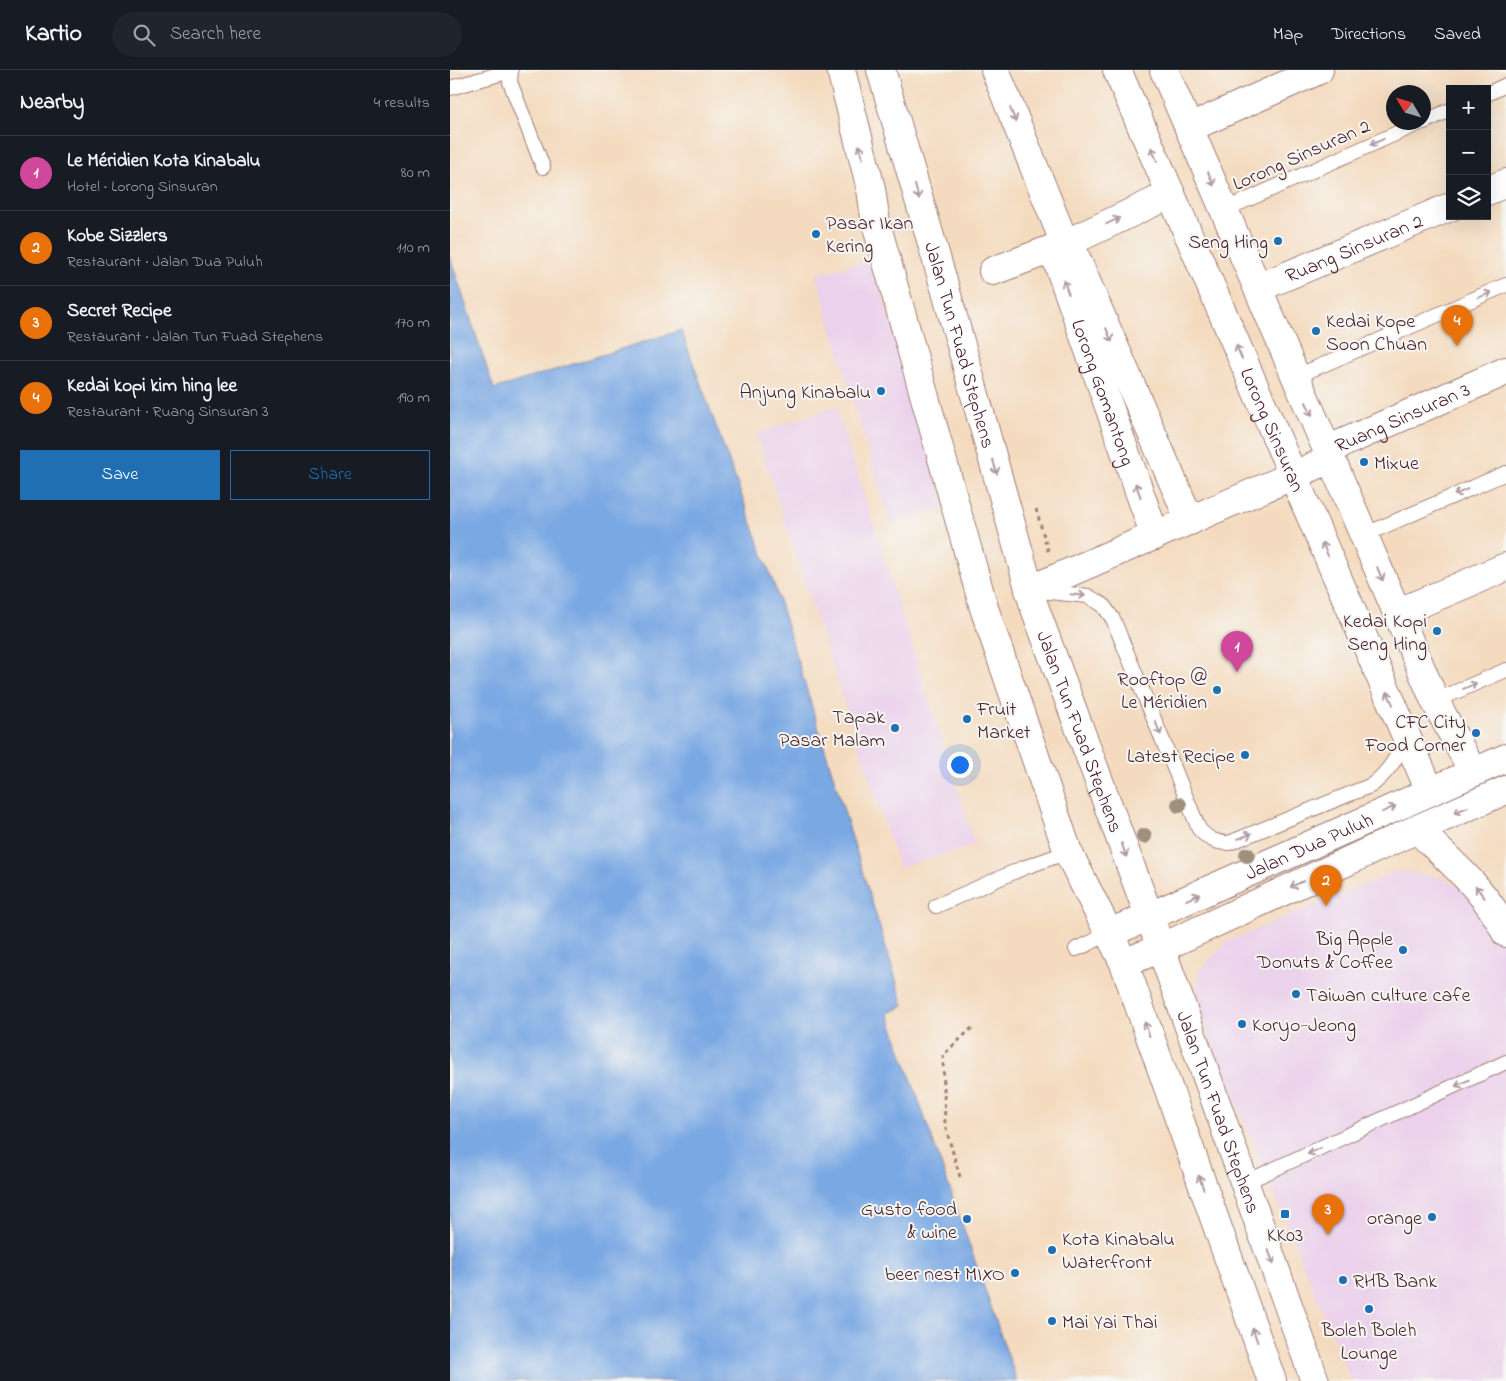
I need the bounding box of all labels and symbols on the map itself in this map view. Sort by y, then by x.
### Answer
north arrow [1386,85,1431,130]
one-way arrow [1009,107,1018,122]
street label: Lorong Sinsuran 2 [1229,113,1376,201]
one-way arrow [1370,138,1385,148]
one-way arrow [856,144,865,160]
one-way arrow [1148,147,1158,162]
one-way arrow [1206,171,1216,186]
one-way arrow [912,184,922,200]
street label: Ruang Sinsuran 2 [1281,208,1428,292]
place label: Pasar Ikan Kering [826,210,914,263]
one-way arrow [1105,216,1120,225]
marker: Pasar Ikan Kering [810,228,822,240]
place label: Seng Hing [1188,229,1268,259]
marker: Seng Hing [1272,235,1284,247]
street label: Jalan Tun Fuad Stephens [915,239,1001,452]
one-way arrow [1061,280,1070,296]
one-way arrow [1477,289,1492,299]
pin: 4 [1441,305,1473,346]
place label: Kedai Kope Soon Chuan [1326,308,1427,360]
street label: Lorong Gomantong [1062,316,1141,471]
marker: Kedai Kope Soon Chuan [1310,325,1322,337]
one-way arrow [1105,327,1115,342]
one-way arrow [1234,345,1244,360]
street label: Lorong Sinsuran [1231,364,1311,498]
street label: Ruang Sinsuran 3 [1331,377,1475,462]
place label: Anjung Kinabalu [740,379,871,409]
marker: Anjung Kinabalu [875,385,887,397]
one-way arrow [1305,401,1315,416]
place label: Mixue [1374,450,1419,479]
marker: Mixue [1358,456,1370,468]
one-way arrow [990,458,1000,474]
one-way arrow [1133,482,1143,498]
one-way arrow [1454,488,1469,498]
one-way arrow [1319,542,1329,557]
one-way arrow [1376,566,1386,581]
one-way arrow [1069,590,1085,600]
place label: Kedai Kopi Seng Hing [1343,608,1427,661]
marker: Kedai Kopi Seng Hing [1431,625,1443,637]
street label: Jalan Tun Fuad Stephens [1027,627,1129,837]
pin: 1 [1221,631,1253,672]
place label: Rooftop @ Le Méridien [1117,666,1207,718]
one-way arrow [1462,680,1477,690]
marker: Rooftop @ Le Méridien [1211,684,1223,696]
one-way arrow [1384,691,1394,706]
place label: Fruit Market [976,696,1031,748]
place label: Tapak Pasar Malam [779,704,885,756]
place label: CFC City Food Corner [1364,709,1467,761]
marker: Fruit Market [961,713,973,725]
one-way arrow [1154,720,1163,735]
marker: Tapak Pasar Malam [889,722,901,734]
marker: CFC City Food Corner [1470,727,1482,739]
place label: Latest Recipe [1127,743,1235,772]
marker: Latest Recipe [1239,749,1251,761]
your location [947,752,973,778]
one-way arrow [1381,804,1396,814]
one-way arrow [1454,805,1469,815]
street label: Jalan Dua Puluh [1241,807,1378,889]
one-way arrow [1237,831,1252,841]
one-way arrow [1120,841,1129,857]
pin: 2 [1310,865,1342,906]
one-way arrow [1290,880,1305,890]
one-way arrow [1474,886,1485,899]
one-way arrow [1185,892,1200,902]
place label: Big Apple Donuts & Coffee [1256,926,1393,978]
marker: Big Apple Donuts & Coffee [1397,944,1409,956]
place label: Taiwan culture cafe [1306,982,1470,1011]
marker: Taiwan culture cafe [1290,988,1302,1000]
street label: Jalan Tun Fuad Stephens [1167,1007,1266,1218]
place label: Koryo-Jeong [1252,1012,1356,1042]
marker: Koryo-Jeong [1236,1018,1248,1030]
one-way arrow [1142,1021,1151,1037]
one-way arrow [1455,1078,1470,1088]
one-way arrow [1307,1146,1322,1156]
one-way arrow [1196,1175,1205,1190]
pin: 3 [1312,1194,1344,1235]
place label: Gusto food & wine [861,1196,957,1248]
place label: orange [1367,1205,1422,1235]
marker: KK03 [1279,1208,1291,1220]
marker: orange [1426,1211,1438,1223]
marker: Gusto food & wine [961,1213,973,1225]
place label: KK03 [1267,1222,1303,1251]
place label: Kota Kinabalu Waterfront [1062,1226,1175,1278]
marker: Kota Kinabalu Waterfront [1046,1244,1058,1256]
one-way arrow [1267,1249,1276,1265]
place label: beer nest MIXO [885,1261,1005,1290]
marker: beer nest MIXO [1009,1267,1021,1279]
place label: RHB Bank [1353,1268,1437,1297]
marker: RHB Bank [1337,1274,1349,1286]
marker: Boleh Boleh Lounge [1363,1303,1375,1315]
place label: Mai Yai Thai [1062,1309,1157,1338]
marker: Mai Yai Thai [1046,1315,1058,1327]
place label: Boleh Boleh Lounge [1320,1317,1417,1370]
one-way arrow [1250,1327,1260,1343]

